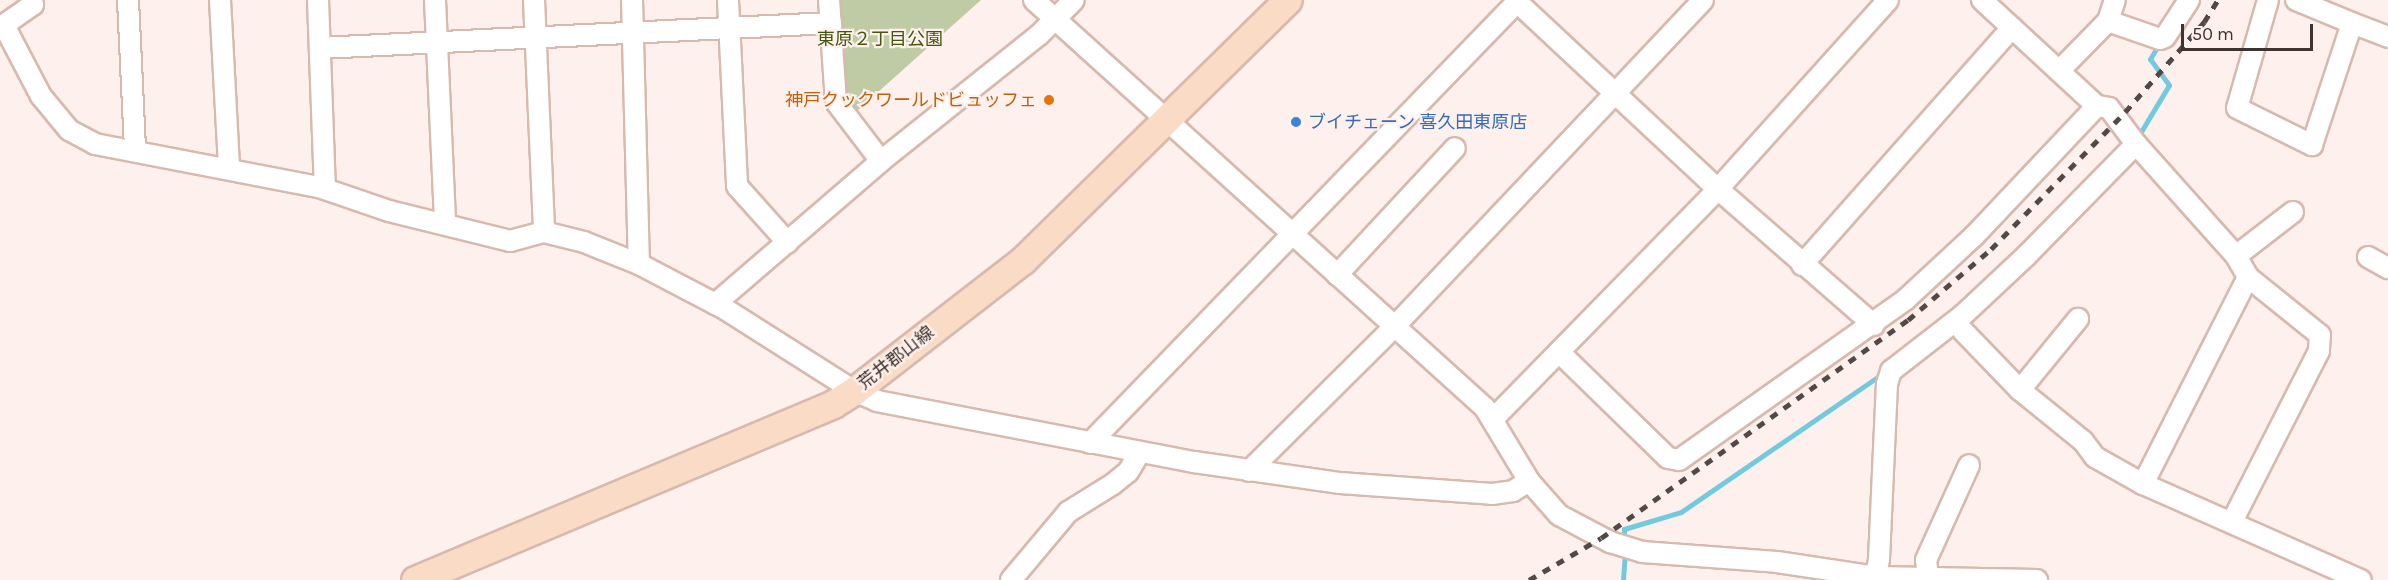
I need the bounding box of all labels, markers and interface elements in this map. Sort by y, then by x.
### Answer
scale bar [2184,12,2316,50]
text: 50 m [2192,23,2234,45]
park label: 東原２丁目公園 [817,28,943,50]
place label: 神戸クックワールドビュッフェ [785,89,1037,111]
marker: 神戸クックワールドビュッフェ [1042,93,1056,107]
place label: ブイチェーン 喜久田東原店 [1308,111,1528,133]
marker: ブイチェーン 喜久田東原店 [1289,115,1303,129]
street label: 荒井郡山線 [854,322,938,394]

